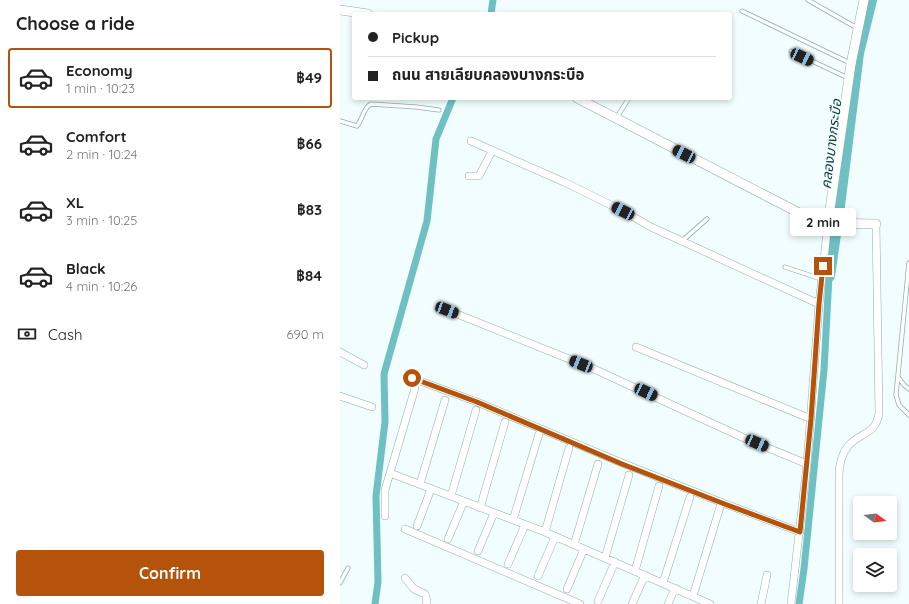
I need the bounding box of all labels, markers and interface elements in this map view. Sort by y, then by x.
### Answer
text: Choose a ride [16,12,135,35]
text: Pickup [392,28,439,47]
car [789,46,815,68]
icon: car [18,60,54,96]
text: Economy [66,61,133,80]
text: ถนน สายเลียบคลองบางกระบือ [392,65,584,84]
text: ฿49 [296,68,322,87]
text: 1 min · 10:23 [66,80,135,96]
water label: คลองบางกระบือ [817,97,846,190]
icon: car [18,126,54,162]
text: Comfort [66,127,127,146]
text: ฿66 [297,134,322,153]
car [671,143,697,165]
text: 2 min · 10:24 [66,146,137,162]
icon: car [18,192,54,228]
text: XL [66,193,84,212]
text: ฿83 [297,200,322,219]
car [610,200,636,222]
callout: 2 min [790,208,856,236]
text: 3 min · 10:25 [66,212,137,228]
text: 2 min [806,214,840,230]
route end [814,257,832,275]
icon: car [18,258,54,294]
text: Black [66,259,106,278]
text: ฿84 [296,266,322,285]
text: 4 min · 10:26 [66,278,137,294]
car [434,300,460,320]
icon: cash [16,323,38,345]
text: Cash [48,325,82,344]
text: 690 m [287,326,324,342]
car [568,354,594,374]
route start [403,369,421,387]
car [633,381,659,403]
car [744,433,770,453]
north arrow [853,496,897,540]
map controls [853,496,897,592]
button: layers [853,548,897,592]
button: Confirm [16,550,324,596]

